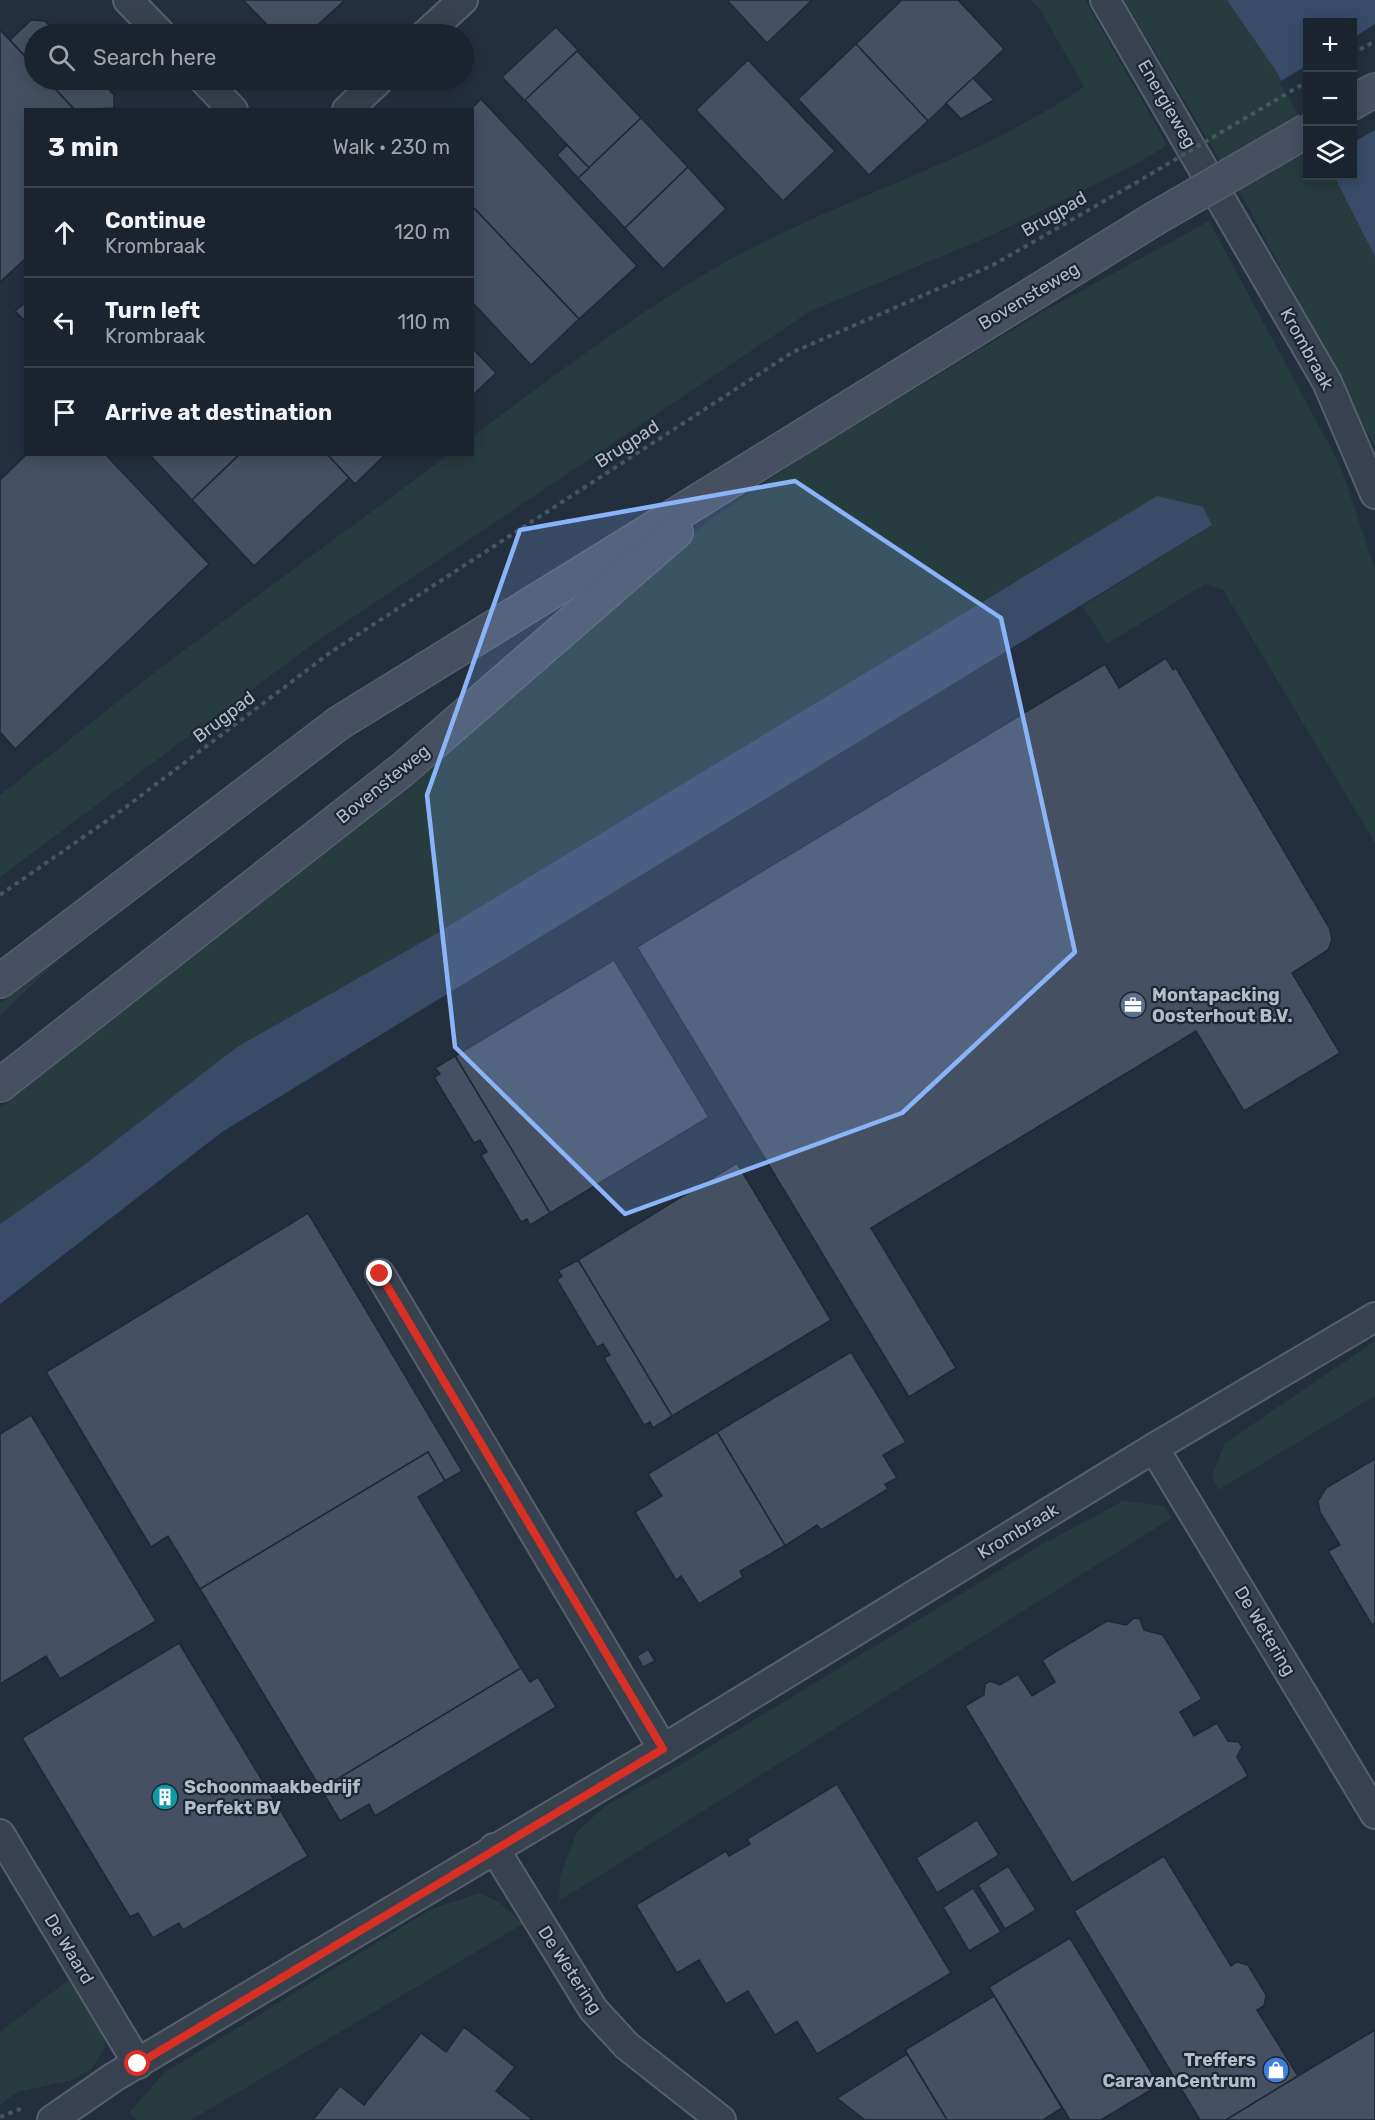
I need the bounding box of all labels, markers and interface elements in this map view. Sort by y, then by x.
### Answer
map controls [1303,18,1357,180]
button: + [1303,18,1357,72]
search box [24,24,474,90]
icon: search [45,41,78,74]
text: Search here [93,44,216,71]
street label: Energieweg [1133,56,1201,152]
button: − [1303,72,1357,126]
button: layers [1303,126,1357,180]
text: 3 min [48,132,119,163]
text: Walk · 230 m [333,135,450,159]
street label: Brugpad [1017,187,1091,241]
text: Continue [105,207,206,234]
icon: ahead [48,216,81,249]
text: 120 m [394,220,450,244]
text: Krombraak [105,234,205,258]
street label: Bovensteweg [975,257,1083,335]
text: Turn left [105,297,200,324]
street label: Krombraak [1275,304,1339,394]
icon: left [48,306,81,339]
text: 110 m [398,310,450,334]
text: Krombraak [105,324,205,348]
icon: arrive [48,396,81,429]
text: Arrive at destination [105,399,332,426]
street label: Brugpad [591,415,663,473]
street label: Brugpad [189,687,259,747]
street label: Bovensteweg [332,740,434,828]
place label: Montapacking Oosterhout B.V. [1152,984,1293,1027]
office icon: Montapacking Oosterhout B.V. [1118,990,1148,1020]
route end [366,1260,392,1286]
street label: Krombraak [974,1498,1063,1564]
street label: De Wetering [1230,1582,1300,1680]
place label: Schoonmaakbedrijf Perfekt BV [184,1776,360,1819]
building icon: Schoonmaakbedrijf Perfekt BV [150,1782,180,1812]
street label: De Waard [40,1910,98,1988]
street label: De Wetering [533,1922,607,2018]
place label: Treffers CaravanCentrum [1102,2049,1256,2092]
route start [124,2050,150,2076]
shop icon: Treffers CaravanCentrum [1261,2055,1291,2085]

